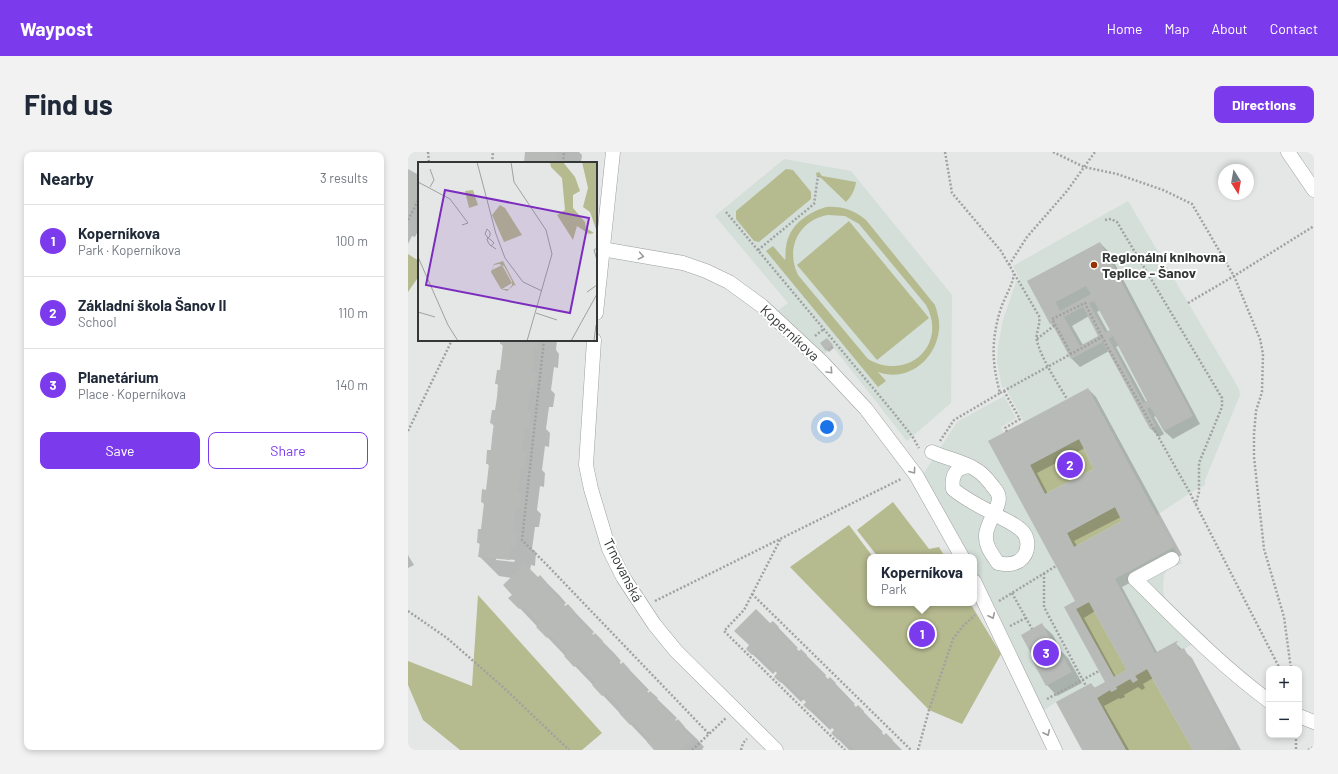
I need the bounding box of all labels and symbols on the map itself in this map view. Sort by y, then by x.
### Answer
inset map [418,162,597,341]
north arrow [1218,164,1254,200]
place label: Regionální knihovna Teplice - Šanov [1102,248,1226,281]
one-way arrow [637,251,644,260]
marker: Regionální knihovna Teplice - Šanov [1089,260,1099,270]
street label: Koperníkova [757,301,823,364]
one-way arrow [825,366,833,374]
your location [817,417,837,437]
pin: 2 [1057,450,1083,480]
one-way arrow [908,467,916,474]
street label: Trnovanská [600,535,647,604]
one-way arrow [987,611,995,619]
pin: 1 [909,619,935,649]
pin: 3 [1033,638,1059,668]
one-way arrow [1042,729,1050,737]

